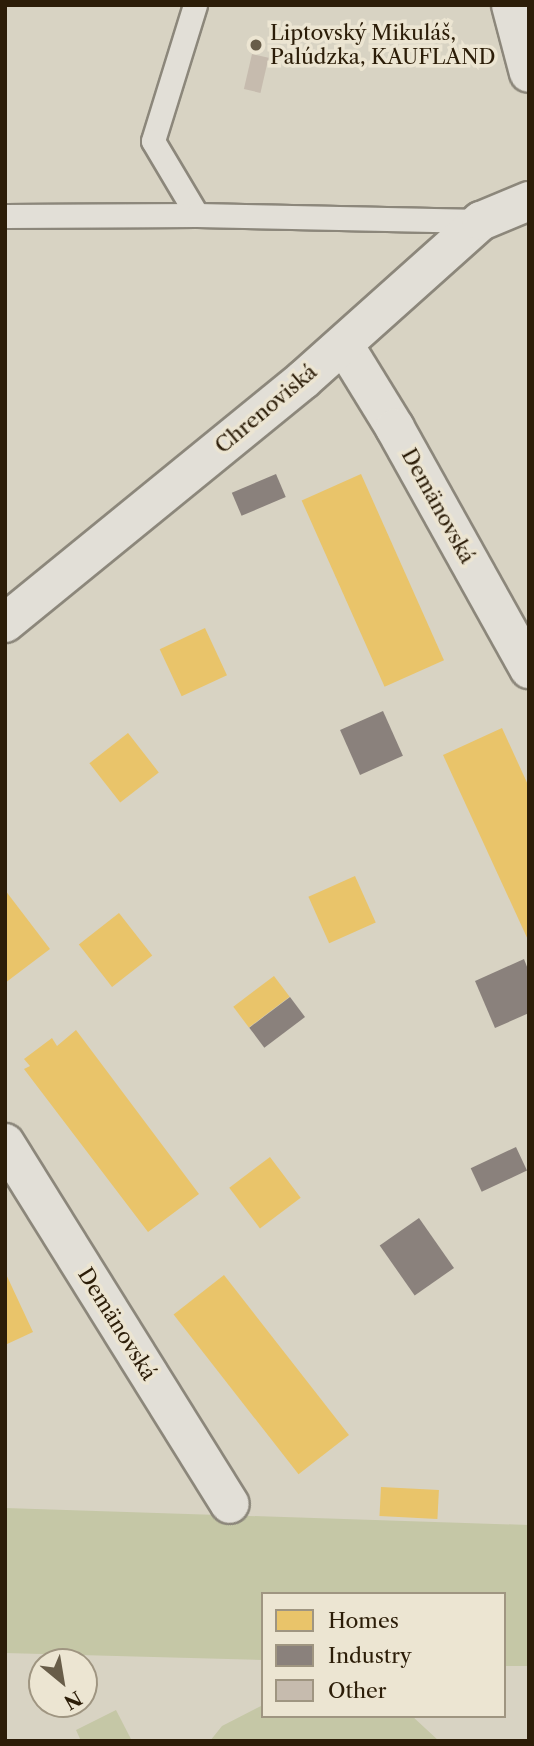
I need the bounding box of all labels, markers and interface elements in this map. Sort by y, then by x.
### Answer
place label: Liptovský Mikuláš, Palúdzka, KAUFLAND [270,20,495,70]
marker: Liptovský Mikuláš, Palúdzka, KAUFLAND [248,37,264,53]
street label: Chrenoviská [210,359,322,459]
street label: Demänovská [396,444,480,568]
street label: Demänovská [72,1263,162,1385]
legend [261,1592,506,1718]
text: Homes [328,1608,399,1633]
text: Industry [328,1643,412,1668]
north arrow [28,1648,98,1718]
text: Other [328,1678,387,1703]
text: N [60,1686,86,1714]

